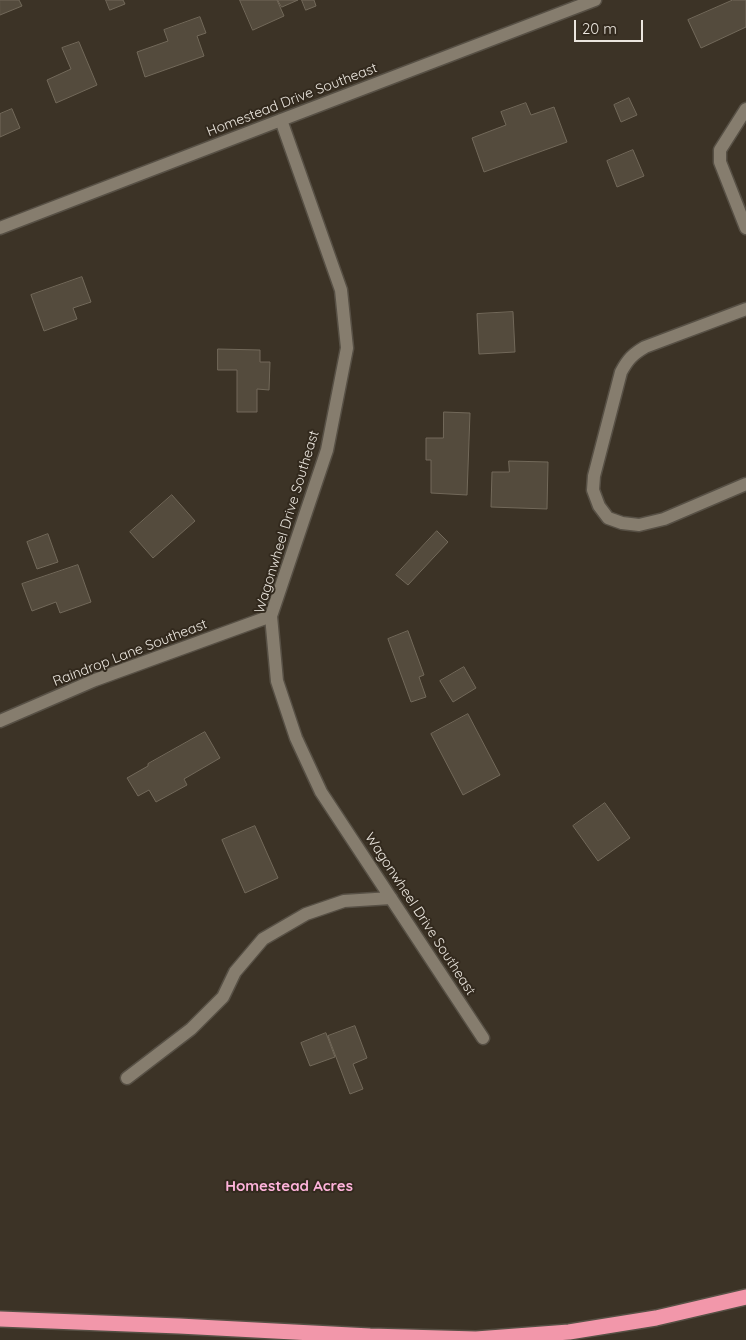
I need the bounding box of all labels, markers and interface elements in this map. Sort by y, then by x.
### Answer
scale bar [576,10,645,42]
text: 20 m [582,19,617,38]
street label: Homestead Drive Southeast [204,60,380,140]
street label: Wagonwheel Drive Southeast [251,428,323,616]
street label: Raindrop Lane Southeast [51,616,209,690]
street label: Wagonwheel Drive Southeast [361,830,479,998]
district label: Homestead Acres [225,1177,353,1195]

